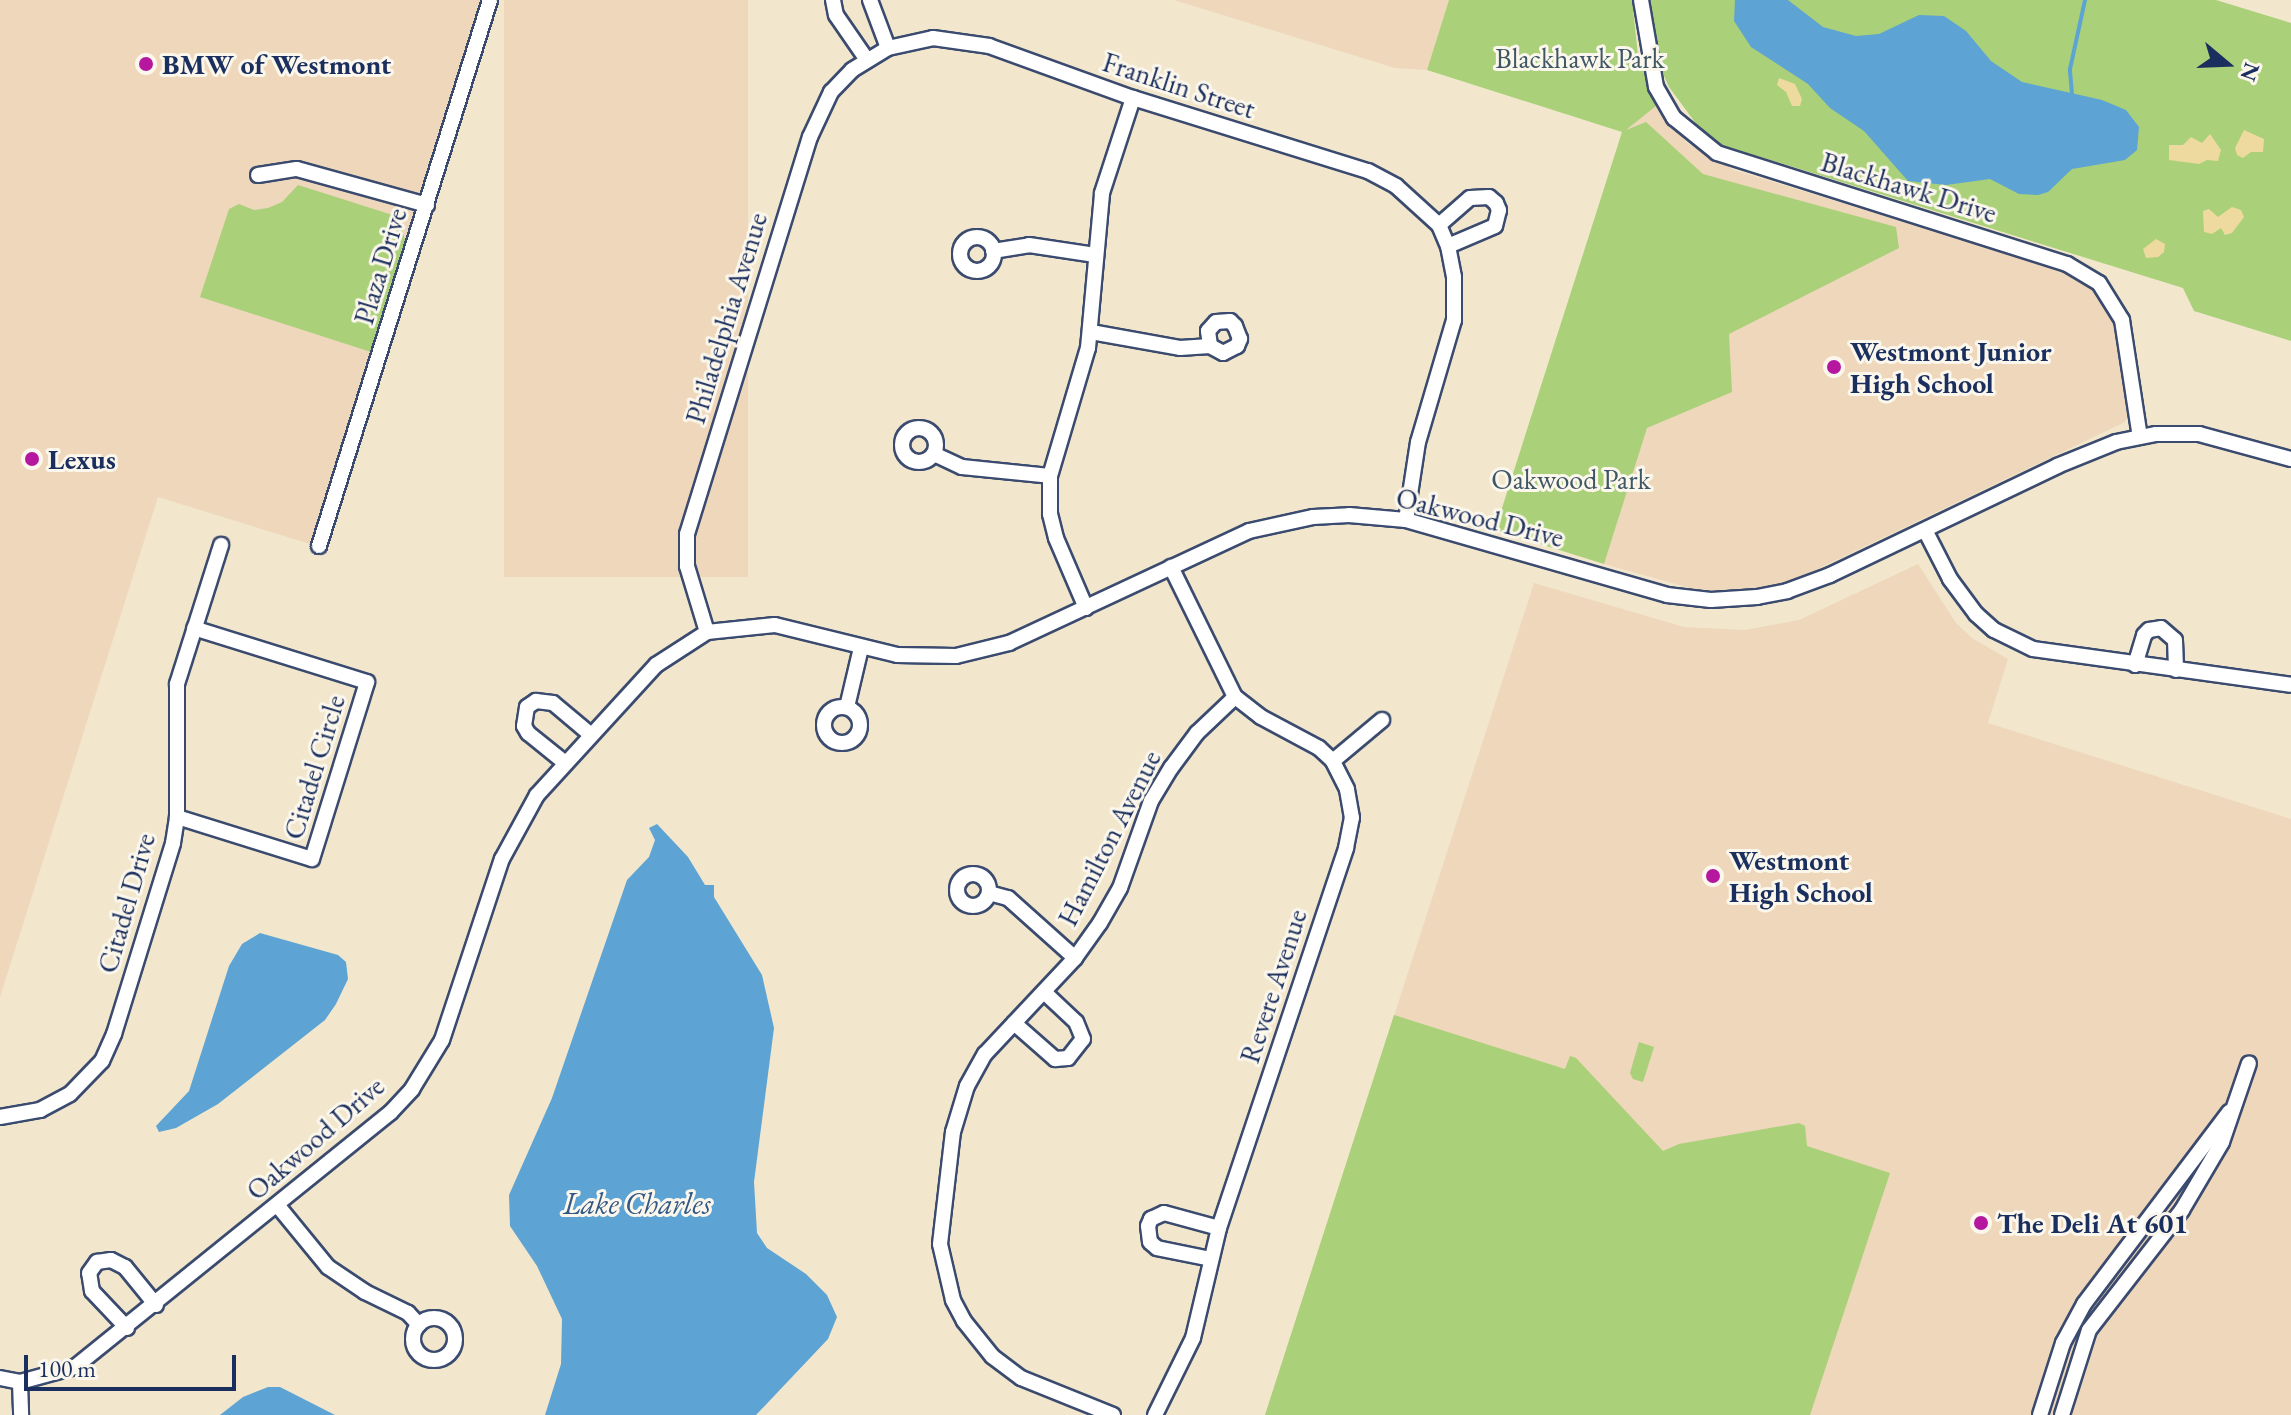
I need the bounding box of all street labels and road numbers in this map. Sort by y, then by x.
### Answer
street label: Franklin Street [1099,45,1259,125]
street label: Blackhawk Drive [1817,144,2001,230]
street label: Plaza Drive [346,204,414,328]
street label: Philadelphia Avenue [678,208,774,428]
street label: Oakwood Drive [1393,480,1567,554]
street label: Citadel Circle [276,691,352,843]
street label: Hamilton Avenue [1050,745,1168,931]
street label: Citadel Drive [90,829,162,977]
street label: Revere Avenue [1232,905,1314,1067]
street label: Oakwood Drive [239,1069,391,1207]

